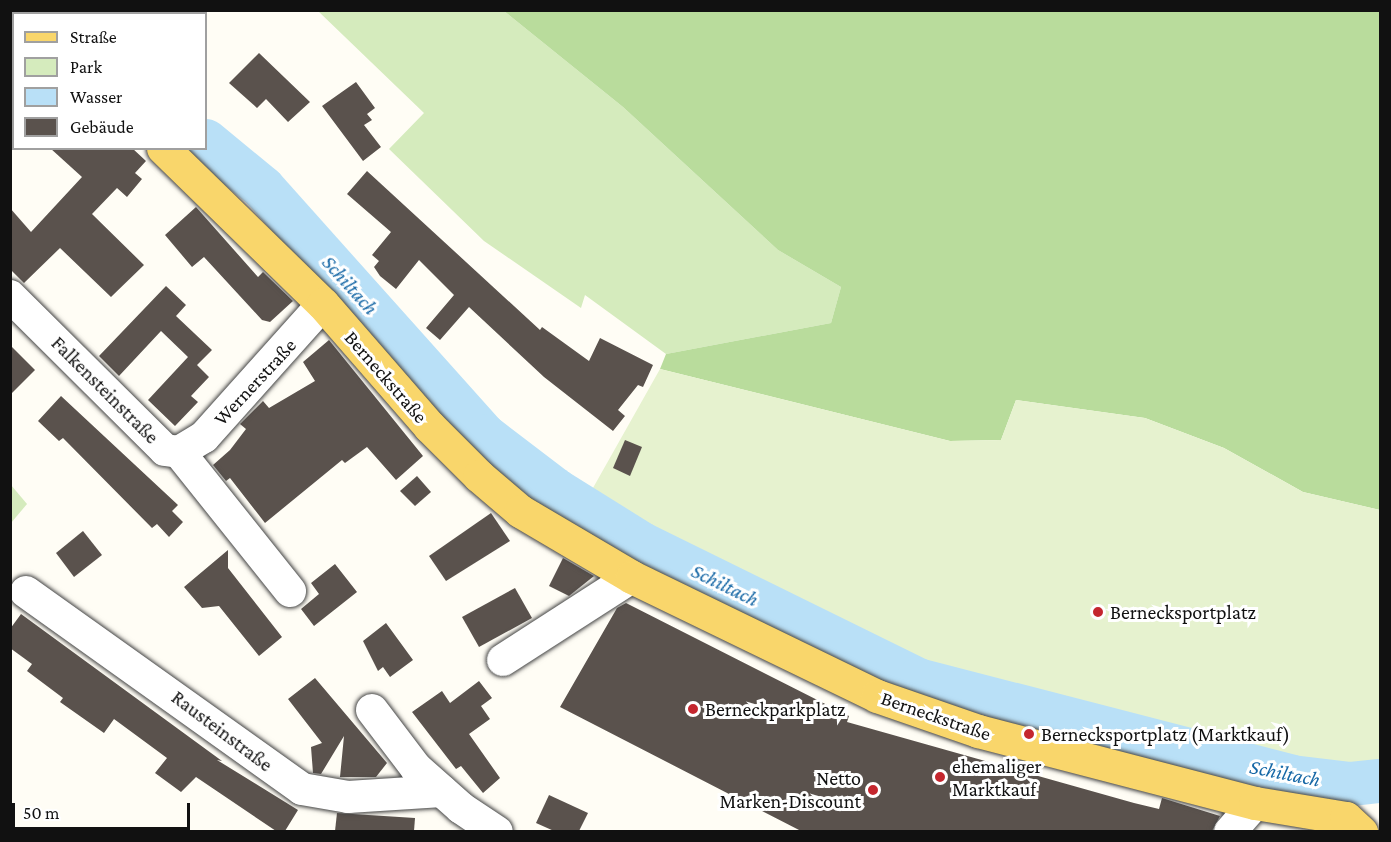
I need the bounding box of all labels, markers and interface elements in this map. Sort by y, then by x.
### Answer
legend [12,12,207,150]
text: Straße [70,27,117,47]
text: Park [70,57,102,77]
text: Wasser [70,87,123,107]
text: Gebäude [70,117,134,137]
water label: Schiltach [317,250,383,320]
street label: Berneckstraße [339,326,433,428]
street label: Falkensteinstraße [46,331,164,449]
street label: Wernerstraße [209,333,301,431]
water label: Schiltach [687,558,763,612]
place label: Bernecksportplatz [1110,600,1256,624]
marker: Bernecksportplatz [1091,605,1105,619]
street label: Rausteinstraße [167,685,277,777]
street label: Berneckstraße [878,686,994,746]
place label: Berneckparkplatz [705,697,845,721]
marker: Berneckparkplatz [686,702,700,716]
place label: Bernecksportplatz (Marktkauf) [1041,722,1290,746]
marker: Bernecksportplatz (Marktkauf) [1022,727,1036,741]
place label: ehemaliger Marktkauf [952,754,1042,801]
water label: Schiltach [1247,754,1323,792]
place label: Netto Marken-Discount [719,766,861,813]
marker: ehemaliger Marktkauf [933,770,947,784]
marker: Netto Marken-Discount [866,783,880,797]
scale bar [15,791,194,829]
text: 50 m [23,803,60,823]

